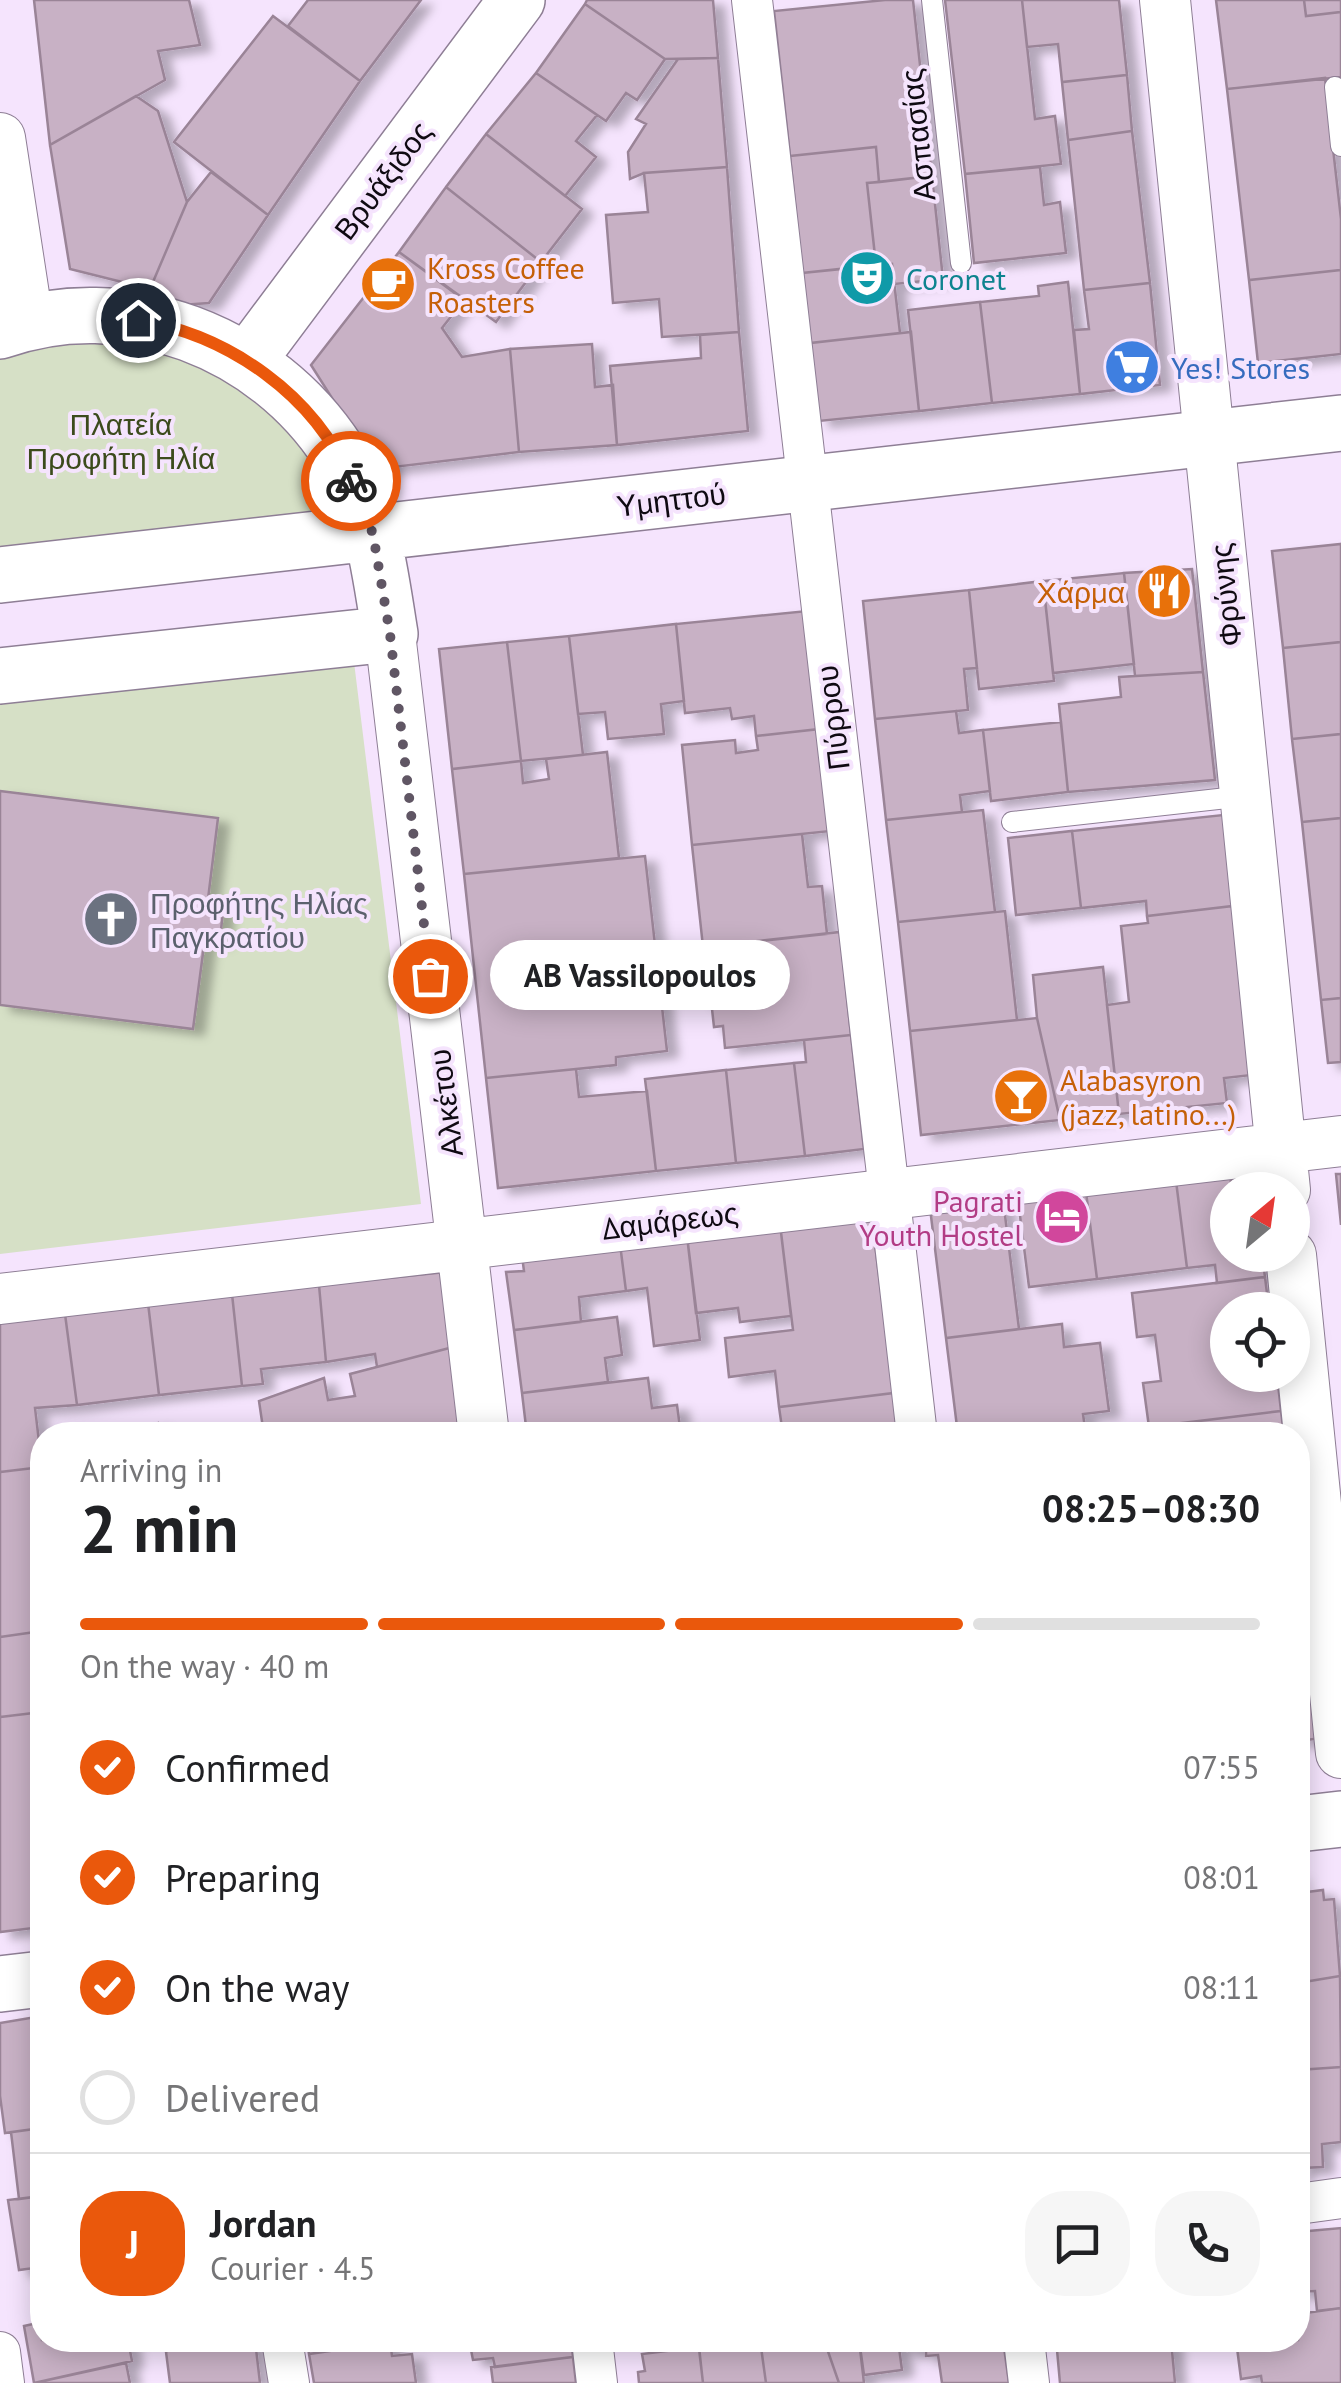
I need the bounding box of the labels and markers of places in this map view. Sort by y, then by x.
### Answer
place label: Kross Coffee Roasters [427,248,585,321]
theatre icon: Coronet [837,248,897,308]
cafe icon: Kross Coffee Roasters [358,254,418,314]
place label: Coronet [906,259,1006,298]
pin [96,278,181,363]
supermarket icon: Yes! Stores [1102,337,1162,397]
place label: Yes! Stores [1171,348,1310,387]
restaurant icon: Χάρμα [1134,561,1194,621]
place label: Χάρμα [1037,572,1125,611]
place label: Προφήτης Ηλίας Παγκρατίου [150,883,368,956]
church icon: Προφήτης Ηλίας Παγκρατίου [81,889,141,949]
pin [388,934,473,1019]
callout: AB Vassilopoulos [490,941,790,1011]
place label: Alabasyron (jazz, latino...) [1060,1060,1236,1133]
bar icon: Alabasyron (jazz, latino...) [991,1066,1051,1126]
place label: Pagrati Youth Hostel [859,1181,1023,1254]
hotel icon: Pagrati Youth Hostel [1032,1187,1092,1247]

